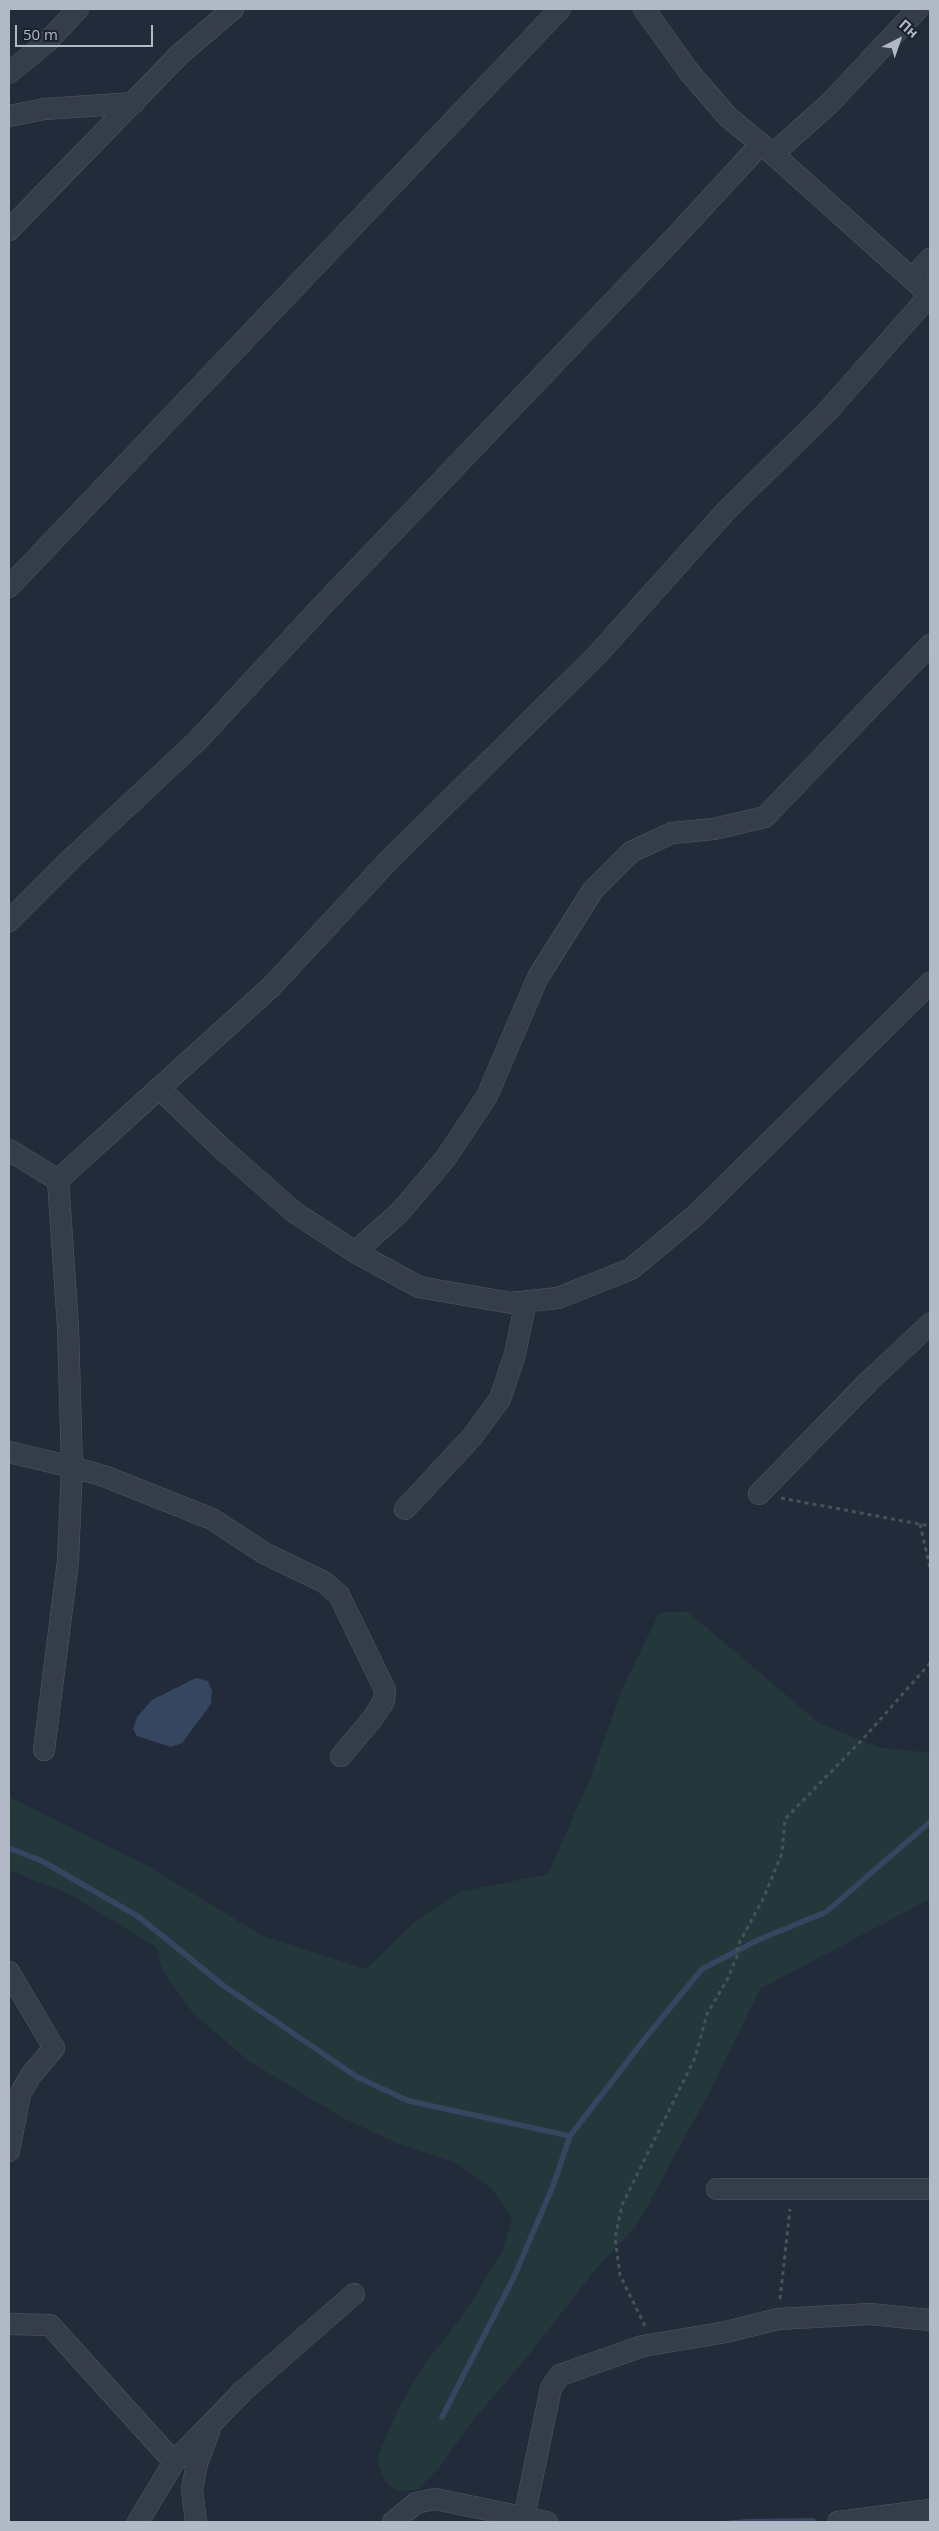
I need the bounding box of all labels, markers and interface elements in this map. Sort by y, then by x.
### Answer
scale bar [18,15,155,47]
north arrow [874,15,924,65]
text: Пн [895,15,923,42]
text: 50 m [23,24,58,44]

